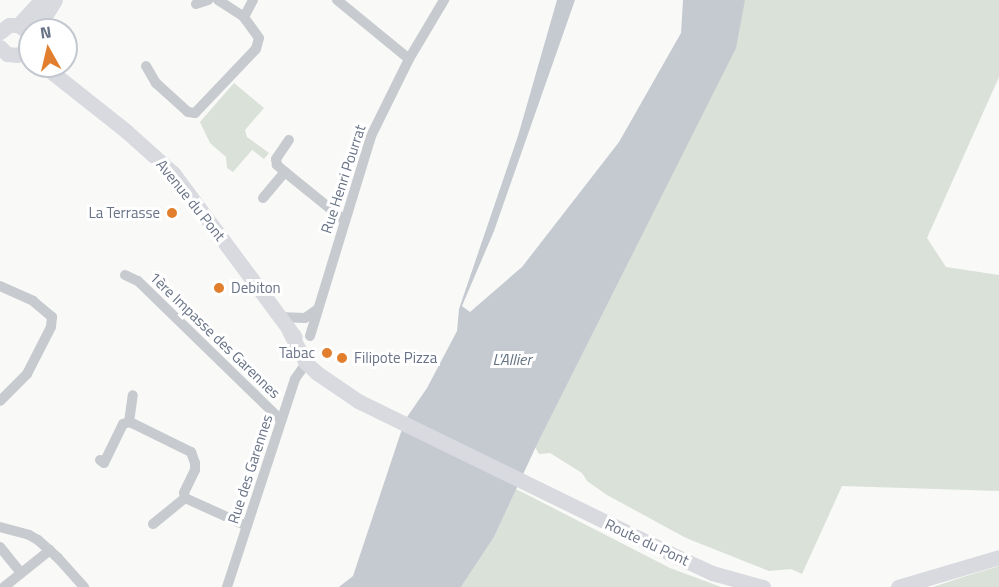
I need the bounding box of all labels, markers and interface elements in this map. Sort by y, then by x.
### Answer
north arrow [18,18,78,78]
text: N [39,20,53,45]
street label: Rue Henri Pourrat [317,122,369,236]
street label: Avenue du Pont [153,156,229,244]
place label: La Terrasse [88,204,160,222]
marker: La Terrasse [165,206,179,220]
street label: 1ère Impasse des Garennes [146,268,284,402]
place label: Debiton [231,279,281,297]
marker: Debiton [212,281,226,295]
place label: Tabac [279,344,315,362]
marker: Tabac [320,346,334,360]
place label: Filipote Pizza [354,349,437,367]
water label: L'Allier [493,349,531,369]
marker: Filipote Pizza [335,351,349,365]
street label: Rue des Garennes [224,412,276,526]
street label: Route du Pont [602,515,692,569]

